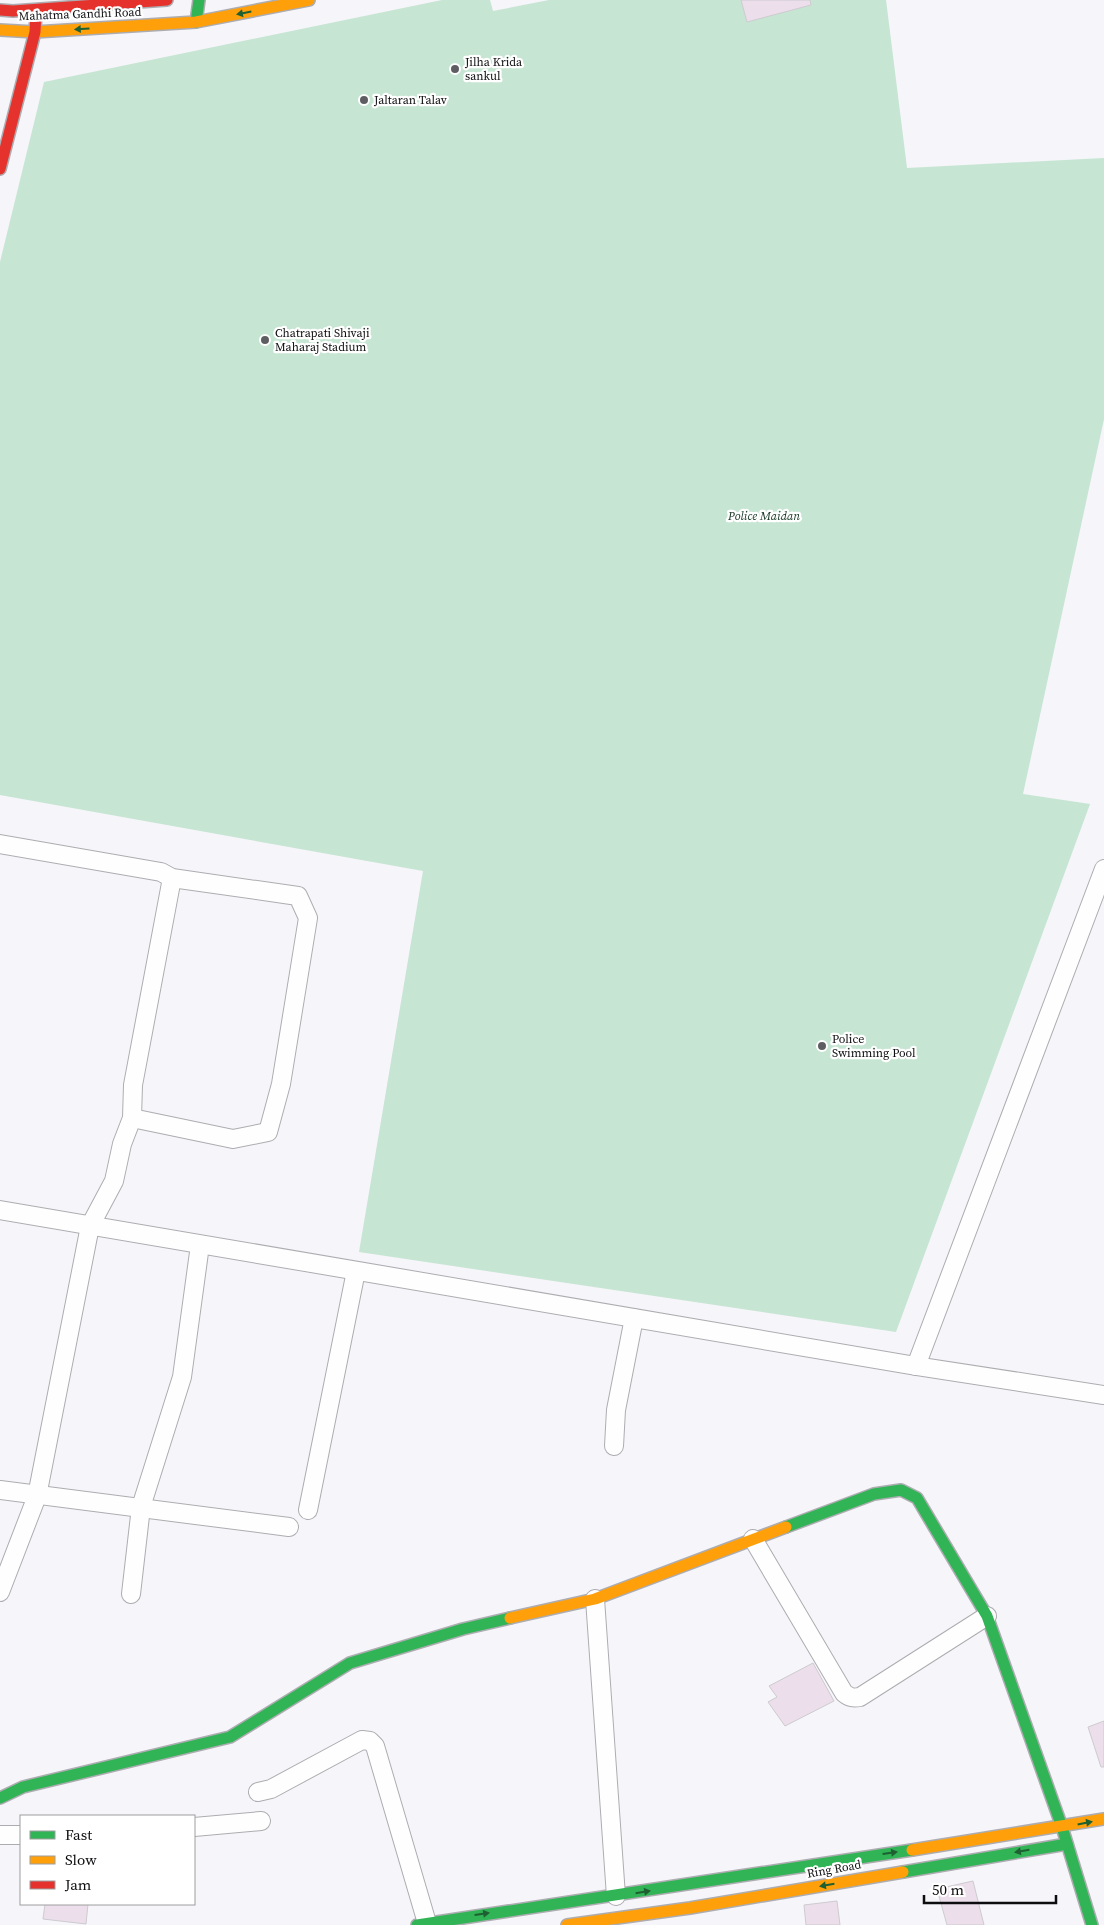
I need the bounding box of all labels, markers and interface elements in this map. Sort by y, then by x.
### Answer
street label: Mahatma Gandhi Road [18,4,142,24]
one-way arrow [236,9,251,17]
one-way arrow [74,26,90,34]
place label: Jilha Krida sankul [464,54,523,84]
marker: Jilha Krida sankul [449,63,461,75]
place label: Jaltaran Talav [373,92,447,108]
marker: Jaltaran Talav [358,94,370,106]
place label: Chatrapati Shivaji Maharaj Stadium [275,325,370,355]
marker: Chatrapati Shivaji Maharaj Stadium [259,334,271,346]
park label: Police Maidan [727,508,800,524]
place label: Police Swimming Pool [832,1031,916,1061]
marker: Police Swimming Pool [816,1040,828,1052]
legend [20,1815,195,1905]
one-way arrow [1078,1819,1093,1827]
text: Fast [65,1824,92,1845]
one-way arrow [1013,1848,1029,1856]
text: Slow [65,1849,97,1870]
one-way arrow [883,1849,899,1857]
street label: Ring Road [806,1856,863,1882]
scale bar [924,1872,1056,1904]
text: Jam [64,1874,92,1895]
text: 50 m [932,1879,964,1900]
one-way arrow [819,1881,835,1889]
one-way arrow [636,1887,652,1895]
one-way arrow [475,1910,491,1918]

